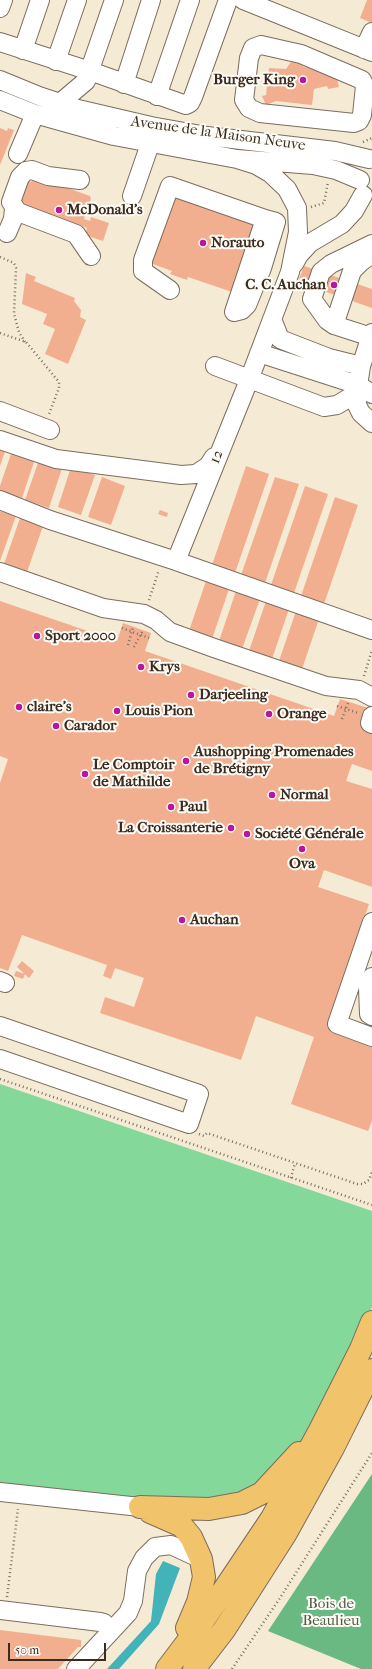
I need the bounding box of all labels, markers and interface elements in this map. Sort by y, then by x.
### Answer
place label: Burger King [213,71,295,89]
marker: Burger King [298,75,308,85]
street label: Avenue de la Maison Neuve [129,113,307,155]
place label: McDonald's [67,201,143,219]
marker: McDonald's [54,205,64,215]
place label: Norauto [211,234,264,252]
marker: Norauto [198,238,208,248]
place label: C. C. Auchan [245,276,326,294]
marker: C. C. Auchan [329,280,339,290]
street label: 12 [206,448,228,466]
place label: Sport 2000 [45,627,116,645]
marker: Sport 2000 [32,631,42,641]
place label: Krys [149,658,180,676]
marker: Krys [136,662,146,672]
place label: Darjeeling [199,686,268,704]
marker: Darjeeling [186,690,196,700]
place label: claire's [27,698,71,716]
marker: claire's [14,702,24,712]
place label: Louis Pion [125,702,193,720]
place label: Orange [277,705,326,723]
marker: Louis Pion [112,706,122,716]
marker: Orange [264,709,274,719]
place label: Carador [64,717,116,735]
marker: Carador [51,721,61,731]
place label: Aushopping Promenades de Brétigny [194,743,354,778]
place label: Le Comptoir de Mathilde [93,756,175,791]
marker: Aushopping Promenades de Brétigny [181,756,191,766]
marker: Le Comptoir de Mathilde [80,769,90,779]
place label: Normal [280,786,329,804]
marker: Normal [267,790,277,800]
place label: Paul [179,798,207,816]
marker: Paul [166,802,176,812]
place label: La Croissanterie [118,819,223,837]
marker: La Croissanterie [226,823,236,833]
place label: Société Générale [255,825,364,843]
marker: Société Générale [242,829,252,839]
marker: Ova [297,844,307,854]
place label: Ova [289,855,315,873]
place label: Auchan [190,911,239,929]
marker: Auchan [177,915,187,925]
park label: Bois de Beaulieu [303,1595,359,1630]
scale bar [10,1635,108,1661]
text: 50 m [15,1643,39,1657]

